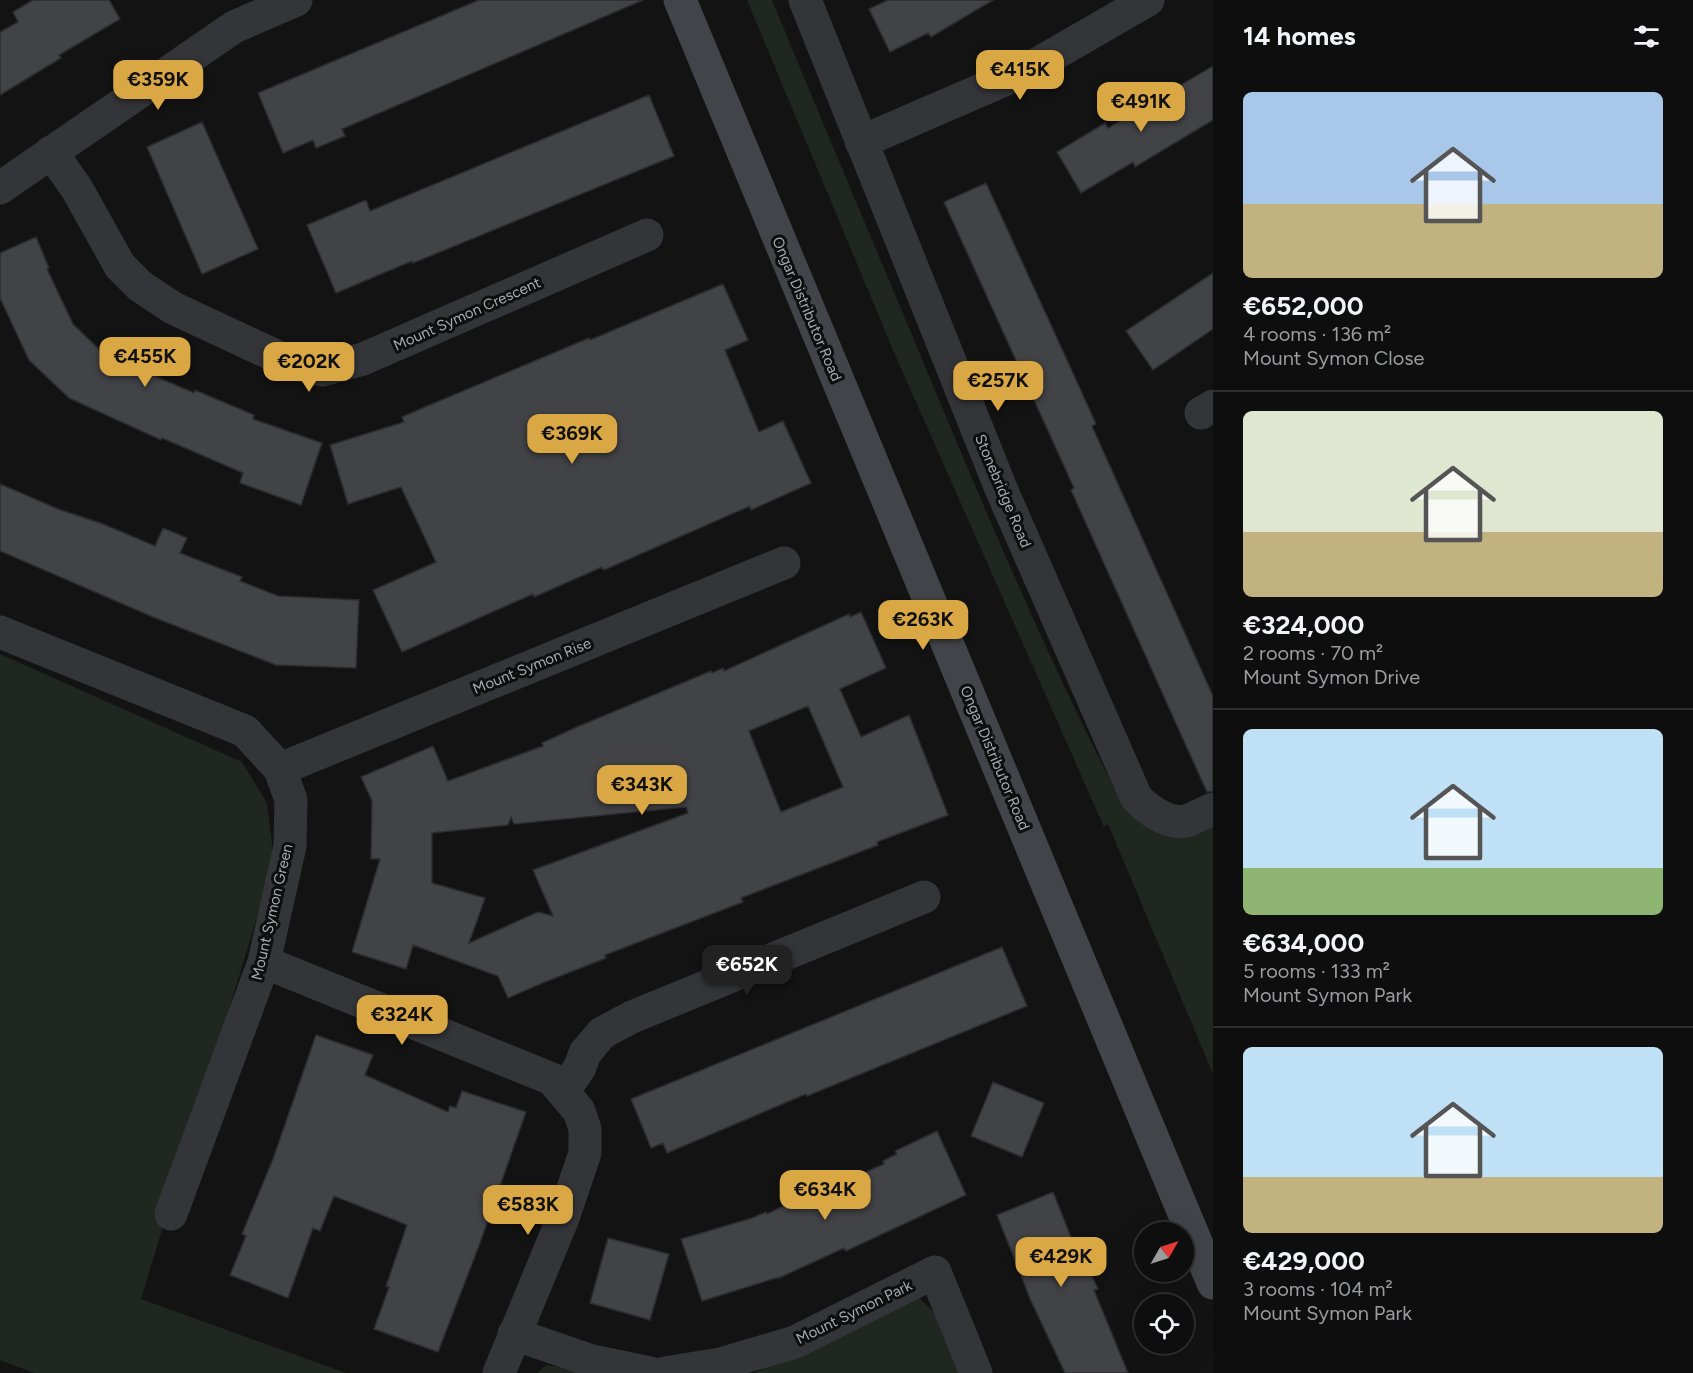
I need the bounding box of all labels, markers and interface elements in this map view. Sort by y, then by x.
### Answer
text: 14 homes [1243,20,1356,52]
icon: filters [1630,20,1663,53]
pin: €415K [978,50,1062,101]
text: €415K [990,57,1050,81]
pin: €359K [116,60,200,111]
text: €359K [127,67,189,91]
pin: €491K [1099,82,1183,133]
text: €491K [1111,89,1171,113]
icon: home [1399,131,1507,239]
street label: Ongar Distributor Road [768,234,846,384]
street label: Mount Symon Crescent [390,273,544,355]
text: €652,000 [1243,290,1364,322]
text: 4 rooms · 136 m² [1243,322,1391,346]
pin: €455K [103,337,187,388]
pin: €202K [267,342,351,393]
text: €455K [113,344,177,368]
text: Mount Symon Close [1243,346,1425,370]
text: €202K [277,349,341,373]
pin: €257K [956,361,1040,412]
text: €257K [967,368,1029,392]
pin: €369K [530,414,614,465]
text: €369K [541,421,603,445]
street label: Stonebridge Road [971,432,1035,550]
icon: home [1399,450,1507,558]
pin: €263K [881,600,965,651]
text: €263K [892,607,954,631]
text: €324,000 [1243,609,1364,641]
street label: Mount Symon Rise [470,634,594,698]
text: 2 rooms · 70 m² [1243,641,1383,665]
text: Mount Symon Drive [1243,665,1420,689]
street label: Ongar Distributor Road [956,683,1034,833]
pin: €343K [600,765,684,816]
icon: home [1399,768,1507,876]
text: €343K [611,772,673,796]
street label: Mount Symon Green [248,842,296,982]
text: €634,000 [1243,927,1364,959]
pin: €652K [705,945,789,996]
text: €652K [716,952,778,976]
text: 5 rooms · 133 m² [1243,959,1390,983]
text: Mount Symon Park [1243,983,1412,1007]
pin: €324K [360,995,444,1046]
text: €324K [371,1002,433,1026]
icon: home [1399,1086,1507,1194]
pin: €634K [783,1170,867,1221]
text: €634K [794,1177,856,1201]
pin: €583K [486,1185,570,1236]
text: €583K [497,1192,559,1216]
north arrow [1134,1222,1194,1282]
map controls [1134,1222,1194,1354]
pin: €429K [1019,1237,1103,1288]
text: €429K [1029,1244,1093,1268]
text: €429,000 [1243,1245,1365,1277]
street label: Mount Symon Park [793,1276,916,1348]
text: 3 rooms · 104 m² [1243,1277,1393,1301]
button: locate [1134,1294,1194,1354]
text: Mount Symon Park [1243,1301,1412,1325]

